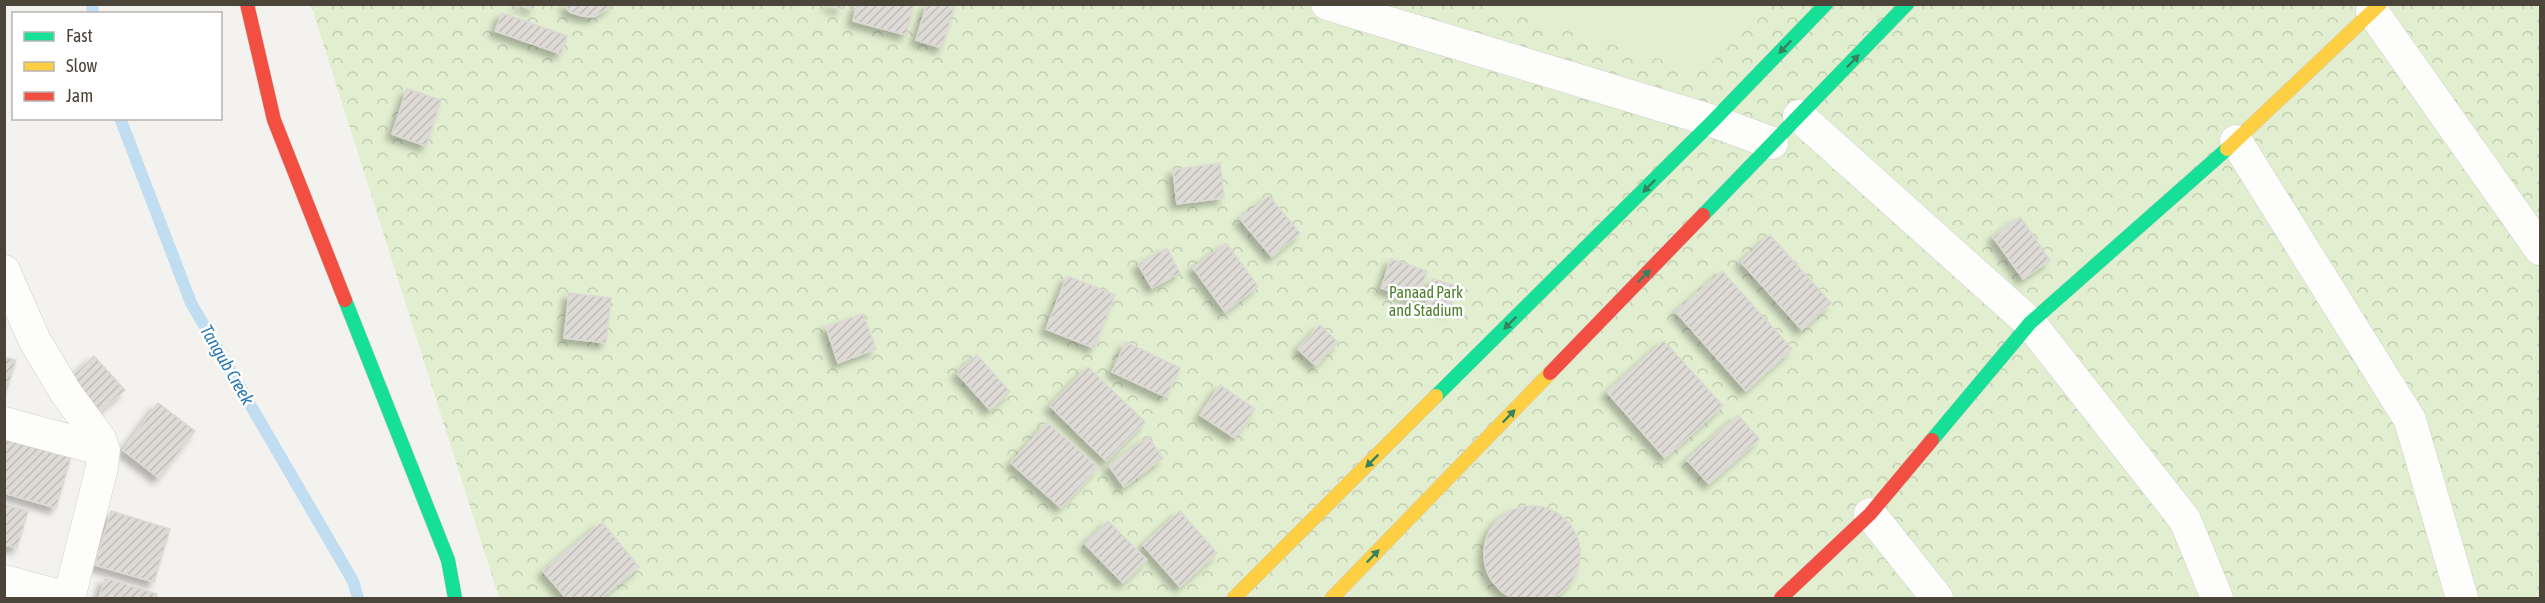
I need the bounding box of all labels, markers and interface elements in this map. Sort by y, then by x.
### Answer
legend [12,12,222,120]
text: Fast [66,25,93,46]
one-way arrow [1779,39,1793,53]
one-way arrow [1846,53,1860,68]
text: Slow [66,55,97,76]
text: Jam [66,85,93,106]
one-way arrow [1642,178,1656,192]
one-way arrow [1637,268,1651,283]
park label: Panaad Park and Stadium [1389,283,1463,319]
one-way arrow [1504,316,1518,330]
water label: Tangub Creek [196,321,259,409]
one-way arrow [1501,410,1515,424]
one-way arrow [1365,454,1380,468]
one-way arrow [1366,549,1380,564]

